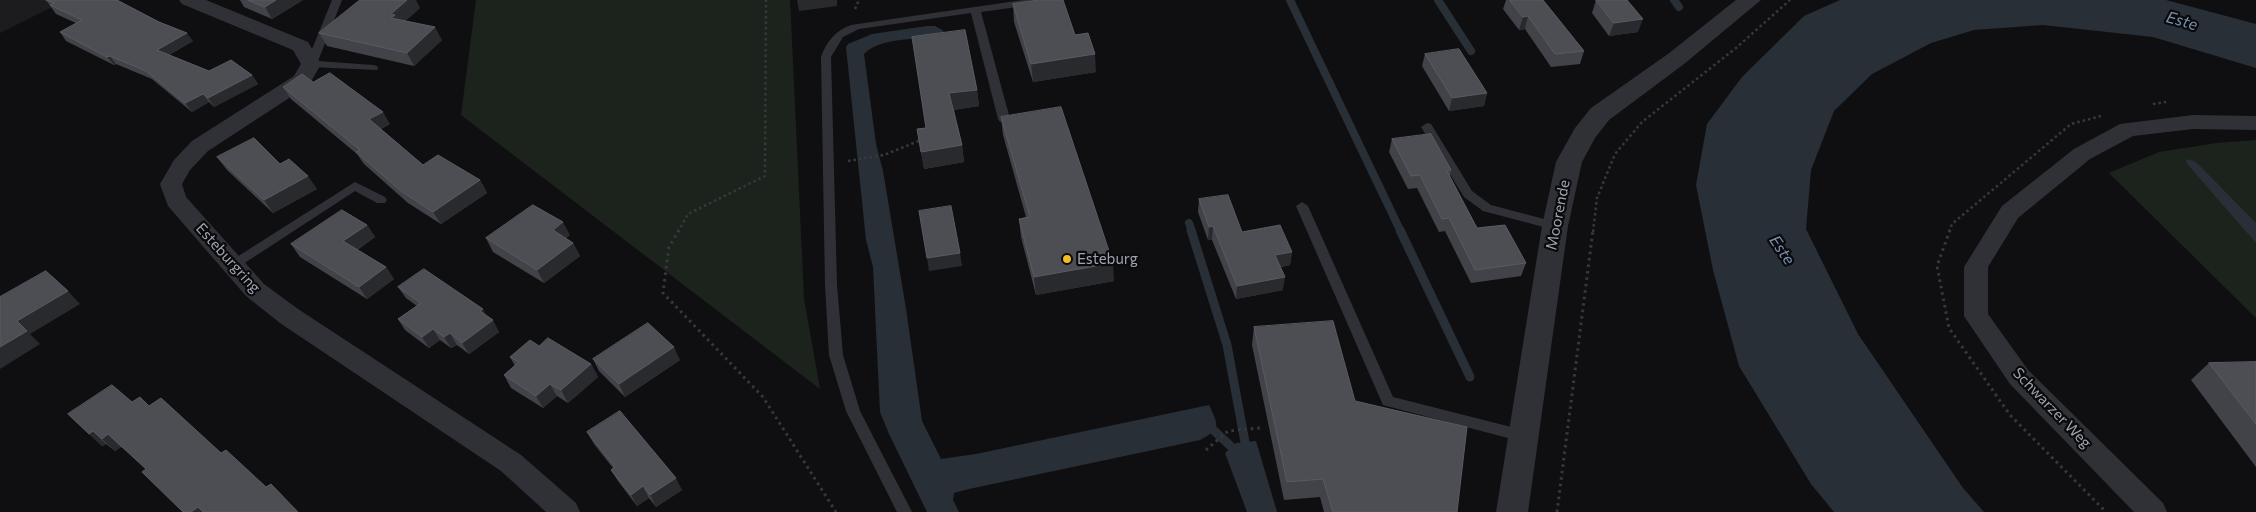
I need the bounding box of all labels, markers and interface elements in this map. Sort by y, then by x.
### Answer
water label: Este [2164,7,2200,35]
street label: Moorende [1542,178,1574,252]
street label: Esteburgring [192,219,264,297]
water label: Este [1765,232,1799,268]
place label: Esteburg [1077,250,1138,268]
marker: Esteburg [1061,253,1073,265]
street label: Schwarzer Weg [2009,364,2095,452]

